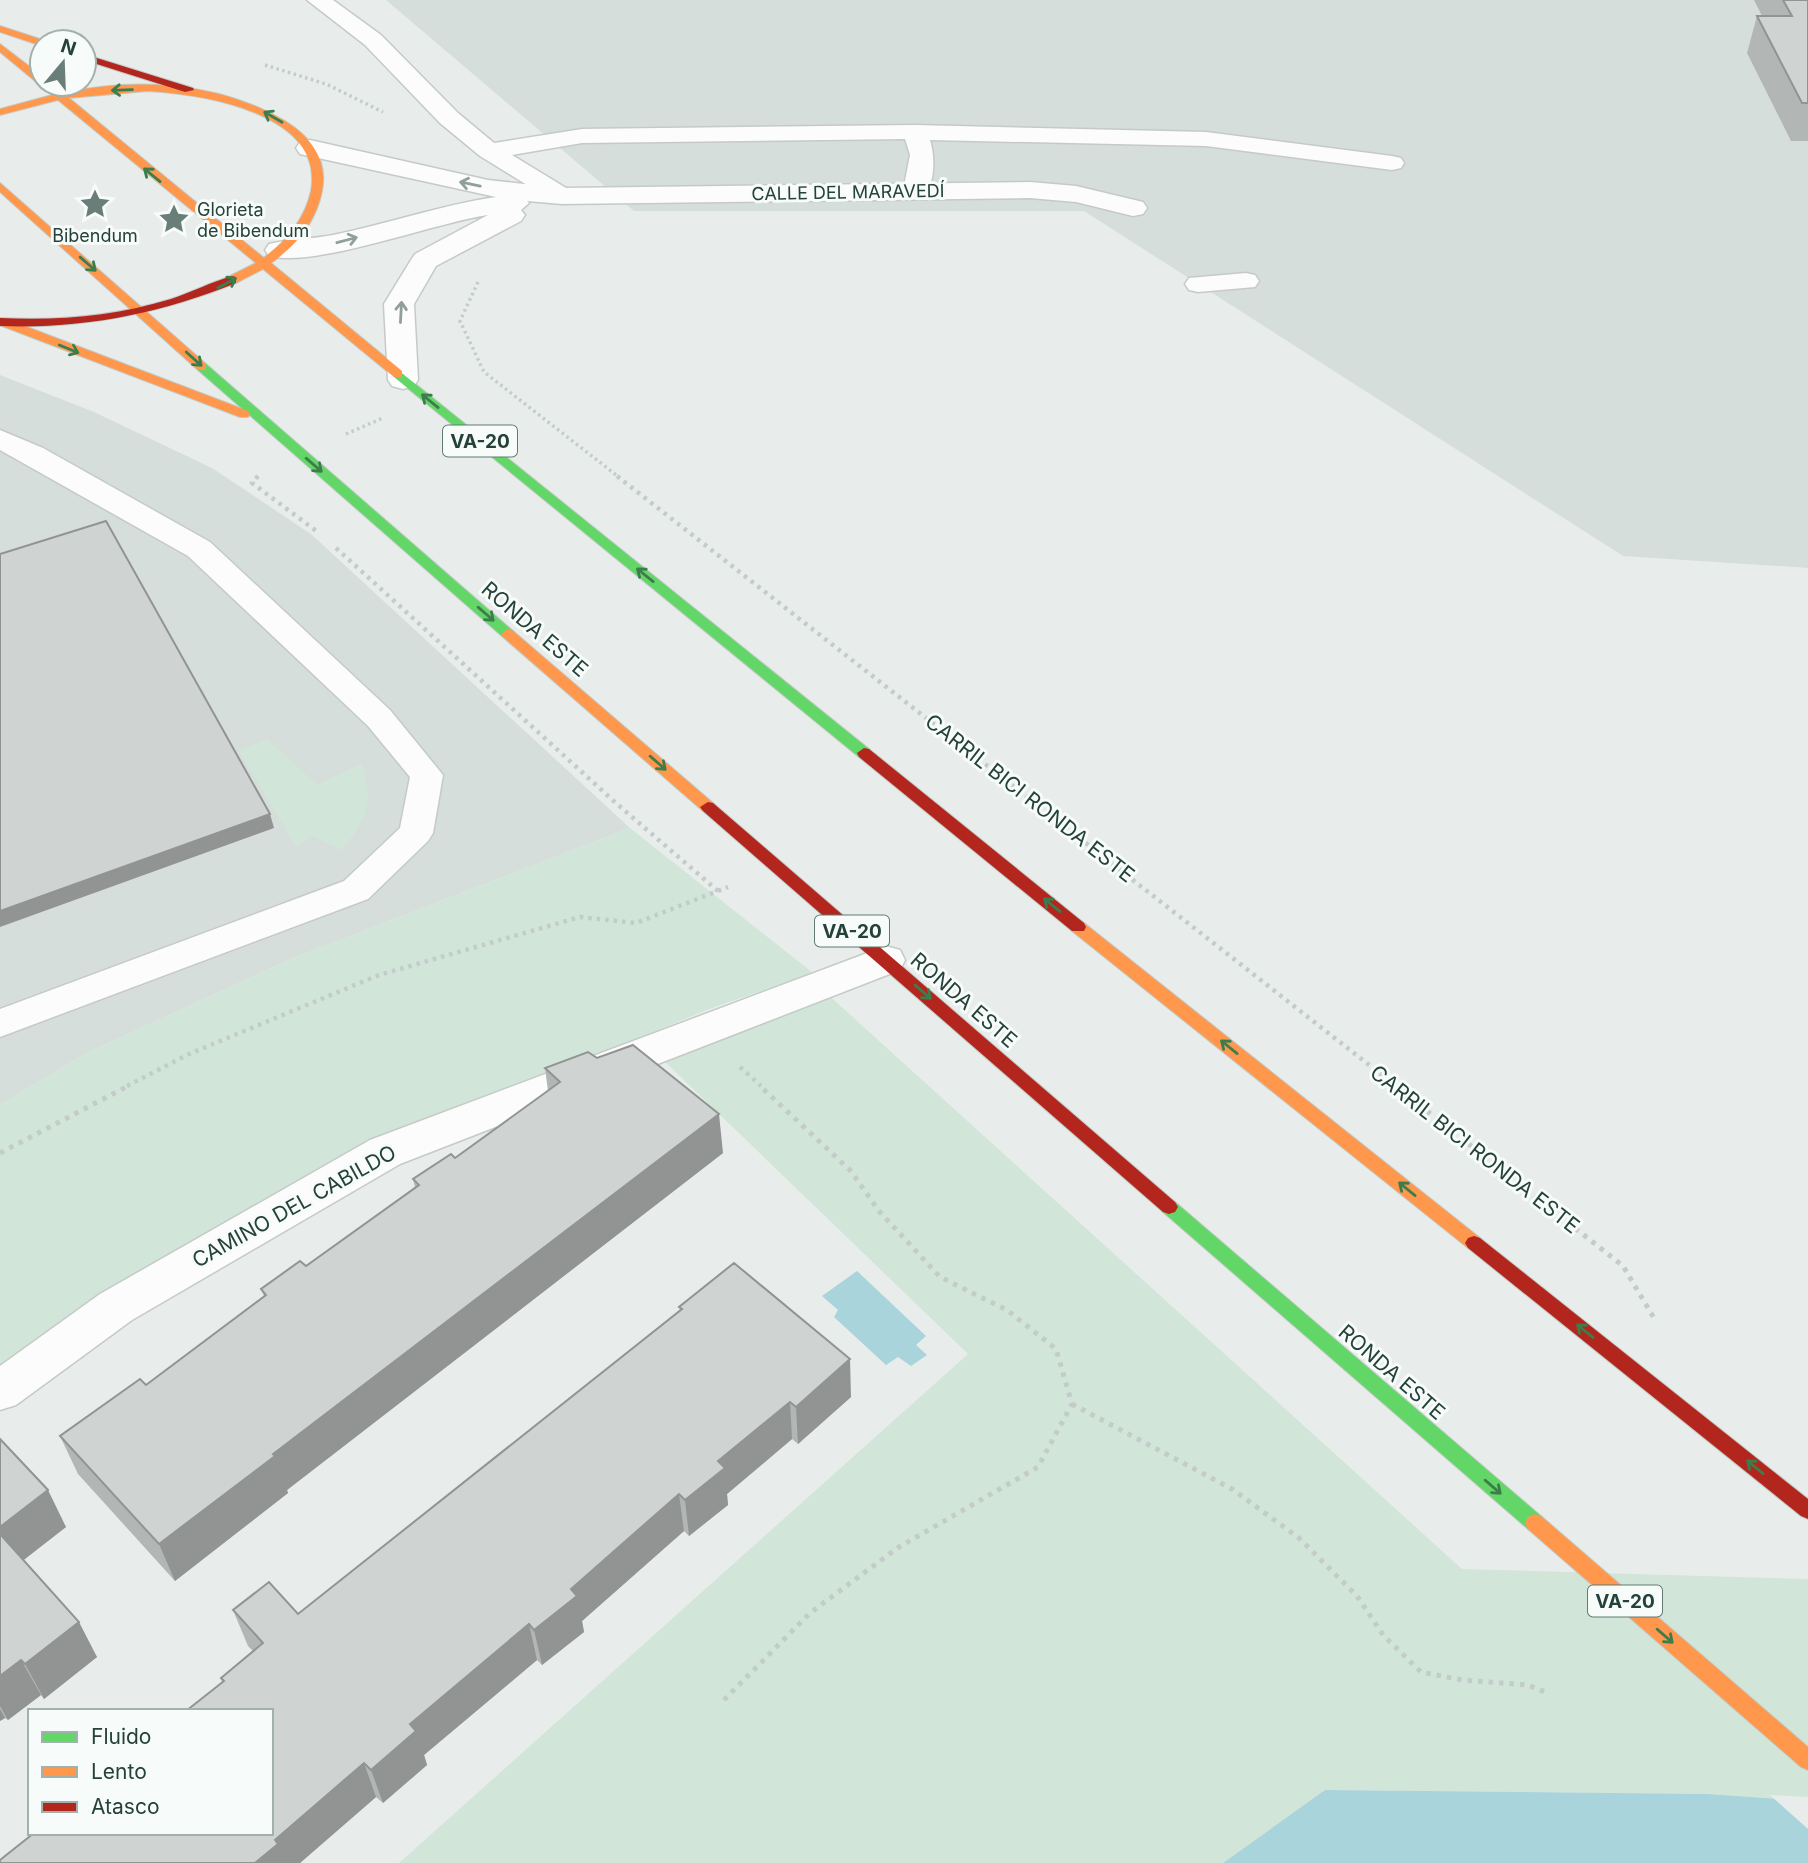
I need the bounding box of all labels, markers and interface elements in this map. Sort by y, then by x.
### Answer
north arrow [28,28,98,98]
text: N [58,34,79,61]
one-way arrow [111,83,134,96]
one-way arrow [264,110,284,124]
one-way arrow [144,167,162,183]
one-way arrow [459,177,482,191]
street label: CALLE DEL MARAVEDÍ [751,179,945,204]
place icon: Bibendum [78,187,112,221]
place label: Glorieta de Bibendum [197,199,309,241]
place icon: Glorieta de Bibendum [157,202,191,236]
place label: Bibendum [52,225,138,246]
one-way arrow [335,233,357,246]
one-way arrow [79,256,97,272]
one-way arrow [216,276,237,289]
one-way arrow [394,301,407,324]
one-way arrow [58,344,80,357]
one-way arrow [185,351,203,367]
one-way arrow [421,394,439,409]
road number: VA-20 [443,426,517,456]
one-way arrow [305,457,323,473]
one-way arrow [636,567,654,583]
street label: RONDA ESTE [477,576,593,682]
one-way arrow [477,606,495,622]
street label: CARRIL BICI RONDA ESTE [920,709,1140,887]
one-way arrow [649,755,667,771]
one-way arrow [1043,897,1061,913]
road number: VA-20 [815,916,889,946]
street label: RONDA ESTE [906,947,1022,1053]
one-way arrow [913,984,931,1000]
one-way arrow [1221,1039,1239,1055]
street label: CARRIL BICI RONDA ESTE [1365,1060,1585,1238]
street label: CAMINO DEL CABILDO [188,1139,400,1273]
one-way arrow [1399,1181,1417,1196]
street label: RONDA ESTE [1334,1319,1450,1425]
one-way arrow [1577,1323,1595,1338]
one-way arrow [1746,1460,1764,1475]
one-way arrow [1483,1479,1501,1495]
road number: VA-20 [1588,1586,1662,1616]
one-way arrow [1655,1628,1673,1644]
legend [28,1709,273,1835]
text: Fluido [91,1724,151,1749]
text: Lento [91,1759,147,1784]
text: Atasco [91,1794,160,1819]

